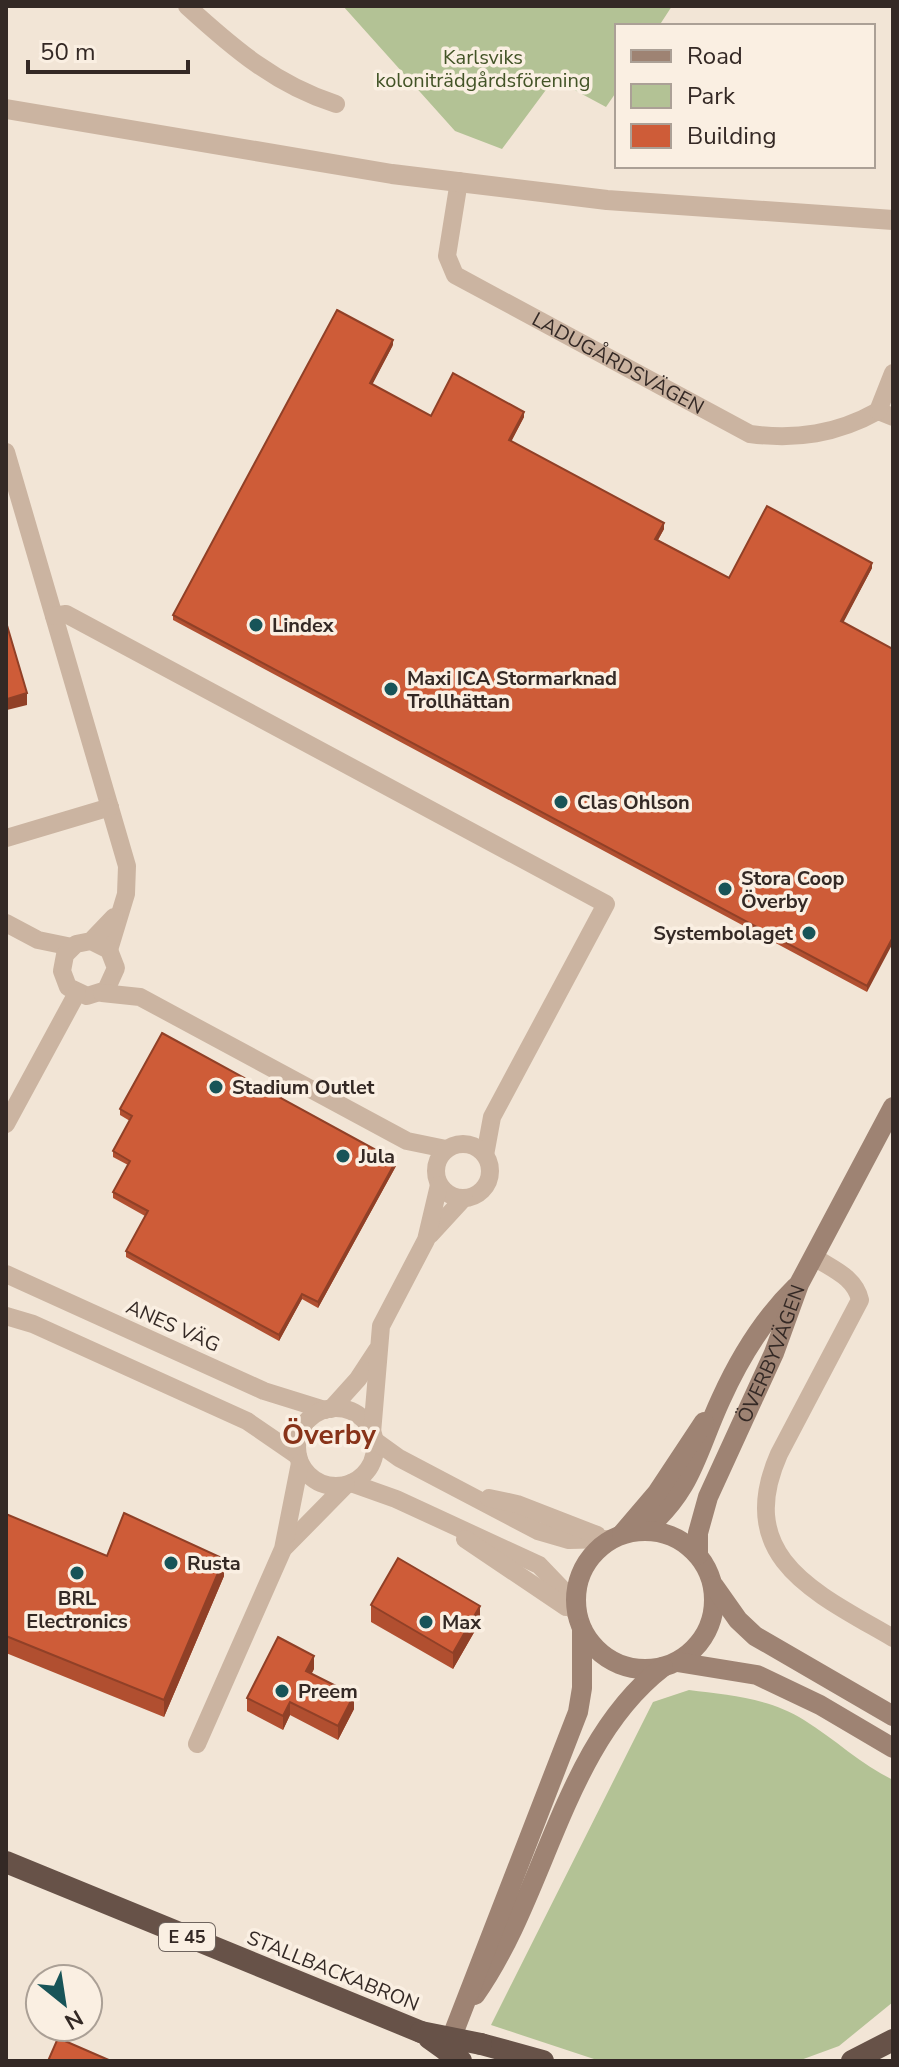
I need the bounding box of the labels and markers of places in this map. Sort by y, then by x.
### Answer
place label: Lindex [272,612,335,639]
marker: Lindex [247,616,265,634]
place label: Maxi ICA Stormarknad Trollhättan [407,665,617,715]
marker: Maxi ICA Stormarknad Trollhättan [382,680,400,698]
place label: Clas Ohlson [577,789,690,816]
marker: Clas Ohlson [552,793,570,811]
place label: Stora Coop Överby [741,865,845,915]
marker: Stora Coop Överby [716,880,734,898]
place label: Systembolaget [653,920,793,947]
marker: Systembolaget [800,924,818,942]
place label: Stadium Outlet [232,1074,375,1101]
marker: Stadium Outlet [207,1078,225,1096]
place label: Jula [358,1143,395,1170]
marker: Jula [334,1147,352,1165]
place label: Rusta [187,1550,241,1577]
marker: Rusta [162,1554,180,1572]
marker: BRL Electronics [68,1564,86,1582]
place label: BRL Electronics [26,1585,128,1635]
place label: Max [442,1609,482,1636]
marker: Max [417,1613,435,1631]
place label: Preem [298,1678,358,1705]
marker: Preem [273,1682,291,1700]

